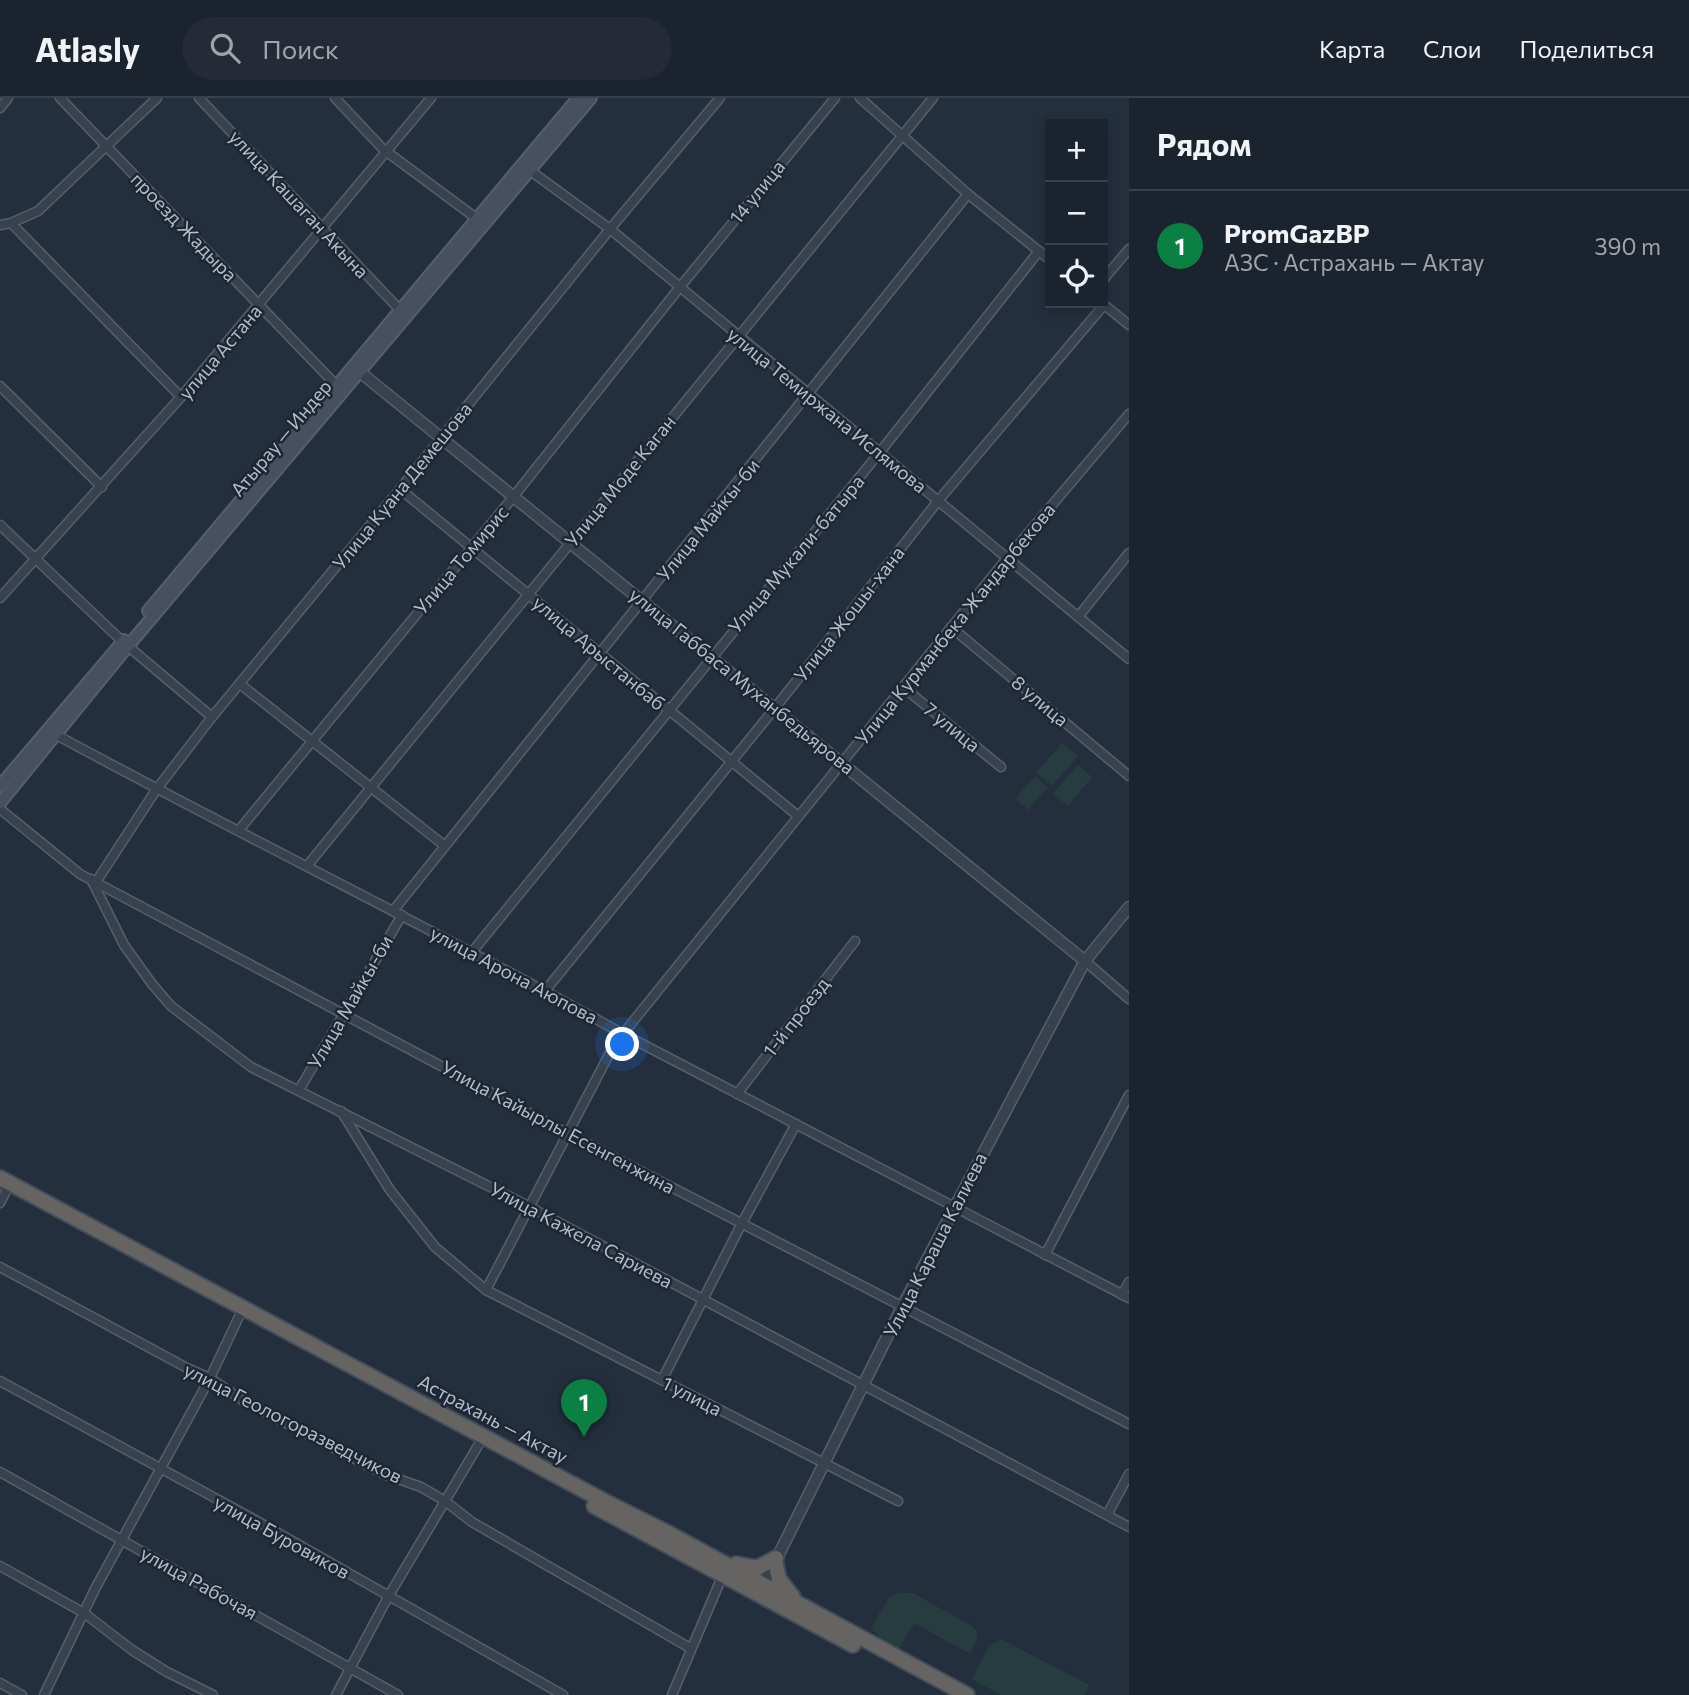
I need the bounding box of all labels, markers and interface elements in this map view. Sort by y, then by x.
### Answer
search box [182,17,672,80]
text: Atlasly [35,28,140,69]
icon: search [206,29,244,67]
text: Поиск [262,33,339,64]
text: Карта [1319,34,1385,63]
text: Слои [1423,34,1481,63]
text: Поделиться [1519,34,1654,63]
map controls [1045,119,1108,308]
button: + [1045,119,1108,182]
street label: улица Кашаган Акына [225,125,374,283]
text: Рядом [1157,125,1251,162]
street label: 14 улица [724,155,789,228]
street label: проезд Жадыра [127,167,242,286]
button: − [1045,182,1108,245]
text: PromGazBP [1224,217,1370,248]
text: 1 [1175,232,1185,260]
text: 390 m [1594,232,1661,260]
button: locate [1045,245,1108,308]
text: АЗС · Астрахань — Актау [1224,248,1485,276]
street label: улица Астана [173,299,266,404]
street label: улица Темиржана Ислямова [723,322,932,497]
street label: Атырау — Индер [225,375,336,501]
street label: Улица Куана Демешова [327,397,476,574]
street label: Улица Моде Каган [559,410,680,551]
street label: Улица Майкы-би [651,454,764,585]
street label: Улица Мукали-батыра [723,470,869,638]
street label: Улица Курманбека Жандарбекова [850,498,1059,749]
street label: Улица Томирис [408,500,513,619]
street label: Улица Жошы-хана [789,541,909,686]
street label: улица Габбаса Муханбедьярова [625,583,860,779]
street label: улица Арыстанбаб [529,591,670,715]
street label: 8 улица [1007,670,1073,731]
street label: 7 улица [920,697,985,756]
street label: улица Арона Аюпова [427,921,602,1028]
street label: Улица Майкы-би [302,931,397,1073]
street label: 1-й проезд [758,972,834,1061]
your location [605,1027,639,1061]
street label: Улица Кайырлы Есенгенжина [437,1055,679,1198]
street label: Улица Караша Калиева [878,1148,991,1341]
street label: Улица Кажела Сариева [486,1177,677,1293]
street label: улица Геологоразведчиков [180,1358,406,1488]
street label: Астрахань — Актау [414,1369,572,1468]
street label: 1 улица [659,1371,726,1420]
pin: 1 [561,1379,607,1437]
street label: улица Буровиков [210,1490,354,1583]
street label: улица Рабочая [137,1541,262,1624]

